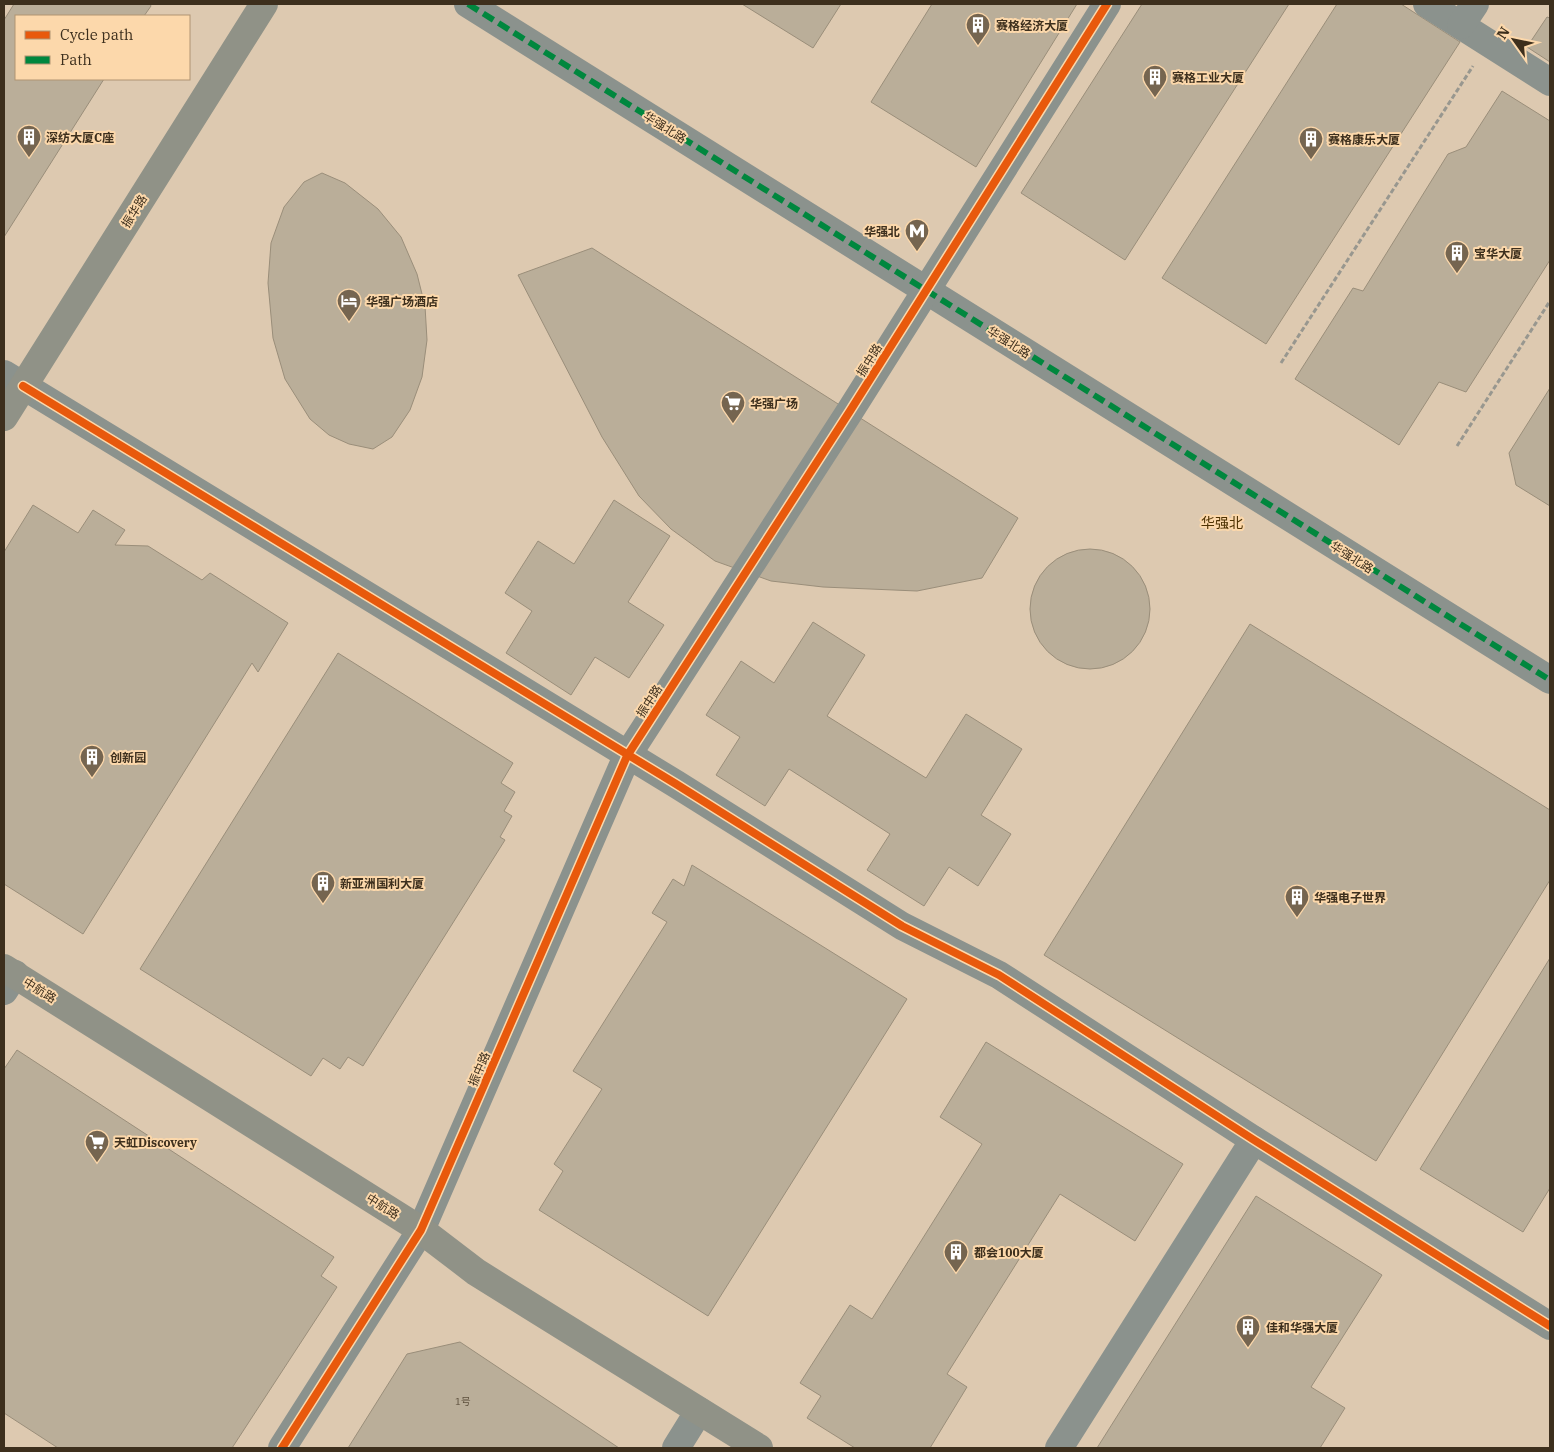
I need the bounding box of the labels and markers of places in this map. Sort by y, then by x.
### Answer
building icon: 赛格经济大厦 [965,12,991,46]
place label: 赛格经济大厦 [996,18,1068,33]
building icon: 赛格工业大厦 [1142,64,1168,98]
place label: 赛格工业大厦 [1172,70,1244,85]
building icon: 深纺大厦C座 [16,124,42,158]
building icon: 赛格康乐大厦 [1298,126,1324,160]
place label: 深纺大厦C座 [46,130,114,145]
place label: 赛格康乐大厦 [1328,132,1400,147]
metro station icon: 华强北 [904,218,930,252]
place label: 华强北 [864,224,900,239]
building icon: 宝华大厦 [1444,240,1470,274]
place label: 宝华大厦 [1474,246,1522,261]
hotel icon: 华强广场酒店 [336,288,362,322]
place label: 华强广场酒店 [366,294,438,309]
supermarket icon: 华强广场 [720,390,746,424]
place label: 华强广场 [750,396,798,411]
building icon: 创新园 [79,744,105,778]
place label: 创新园 [110,750,146,765]
building icon: 新亚洲国利大厦 [310,870,336,904]
place label: 新亚洲国利大厦 [340,876,424,891]
building icon: 华强电子世界 [1284,884,1310,918]
place label: 华强电子世界 [1314,890,1386,905]
supermarket icon: 天虹Discovery [84,1129,110,1163]
place label: 天虹Discovery [114,1135,197,1150]
building icon: 都会100大厦 [943,1239,969,1273]
place label: 都会100大厦 [974,1245,1044,1260]
building icon: 佳和华强大厦 [1235,1314,1261,1348]
place label: 佳和华强大厦 [1266,1320,1338,1335]

